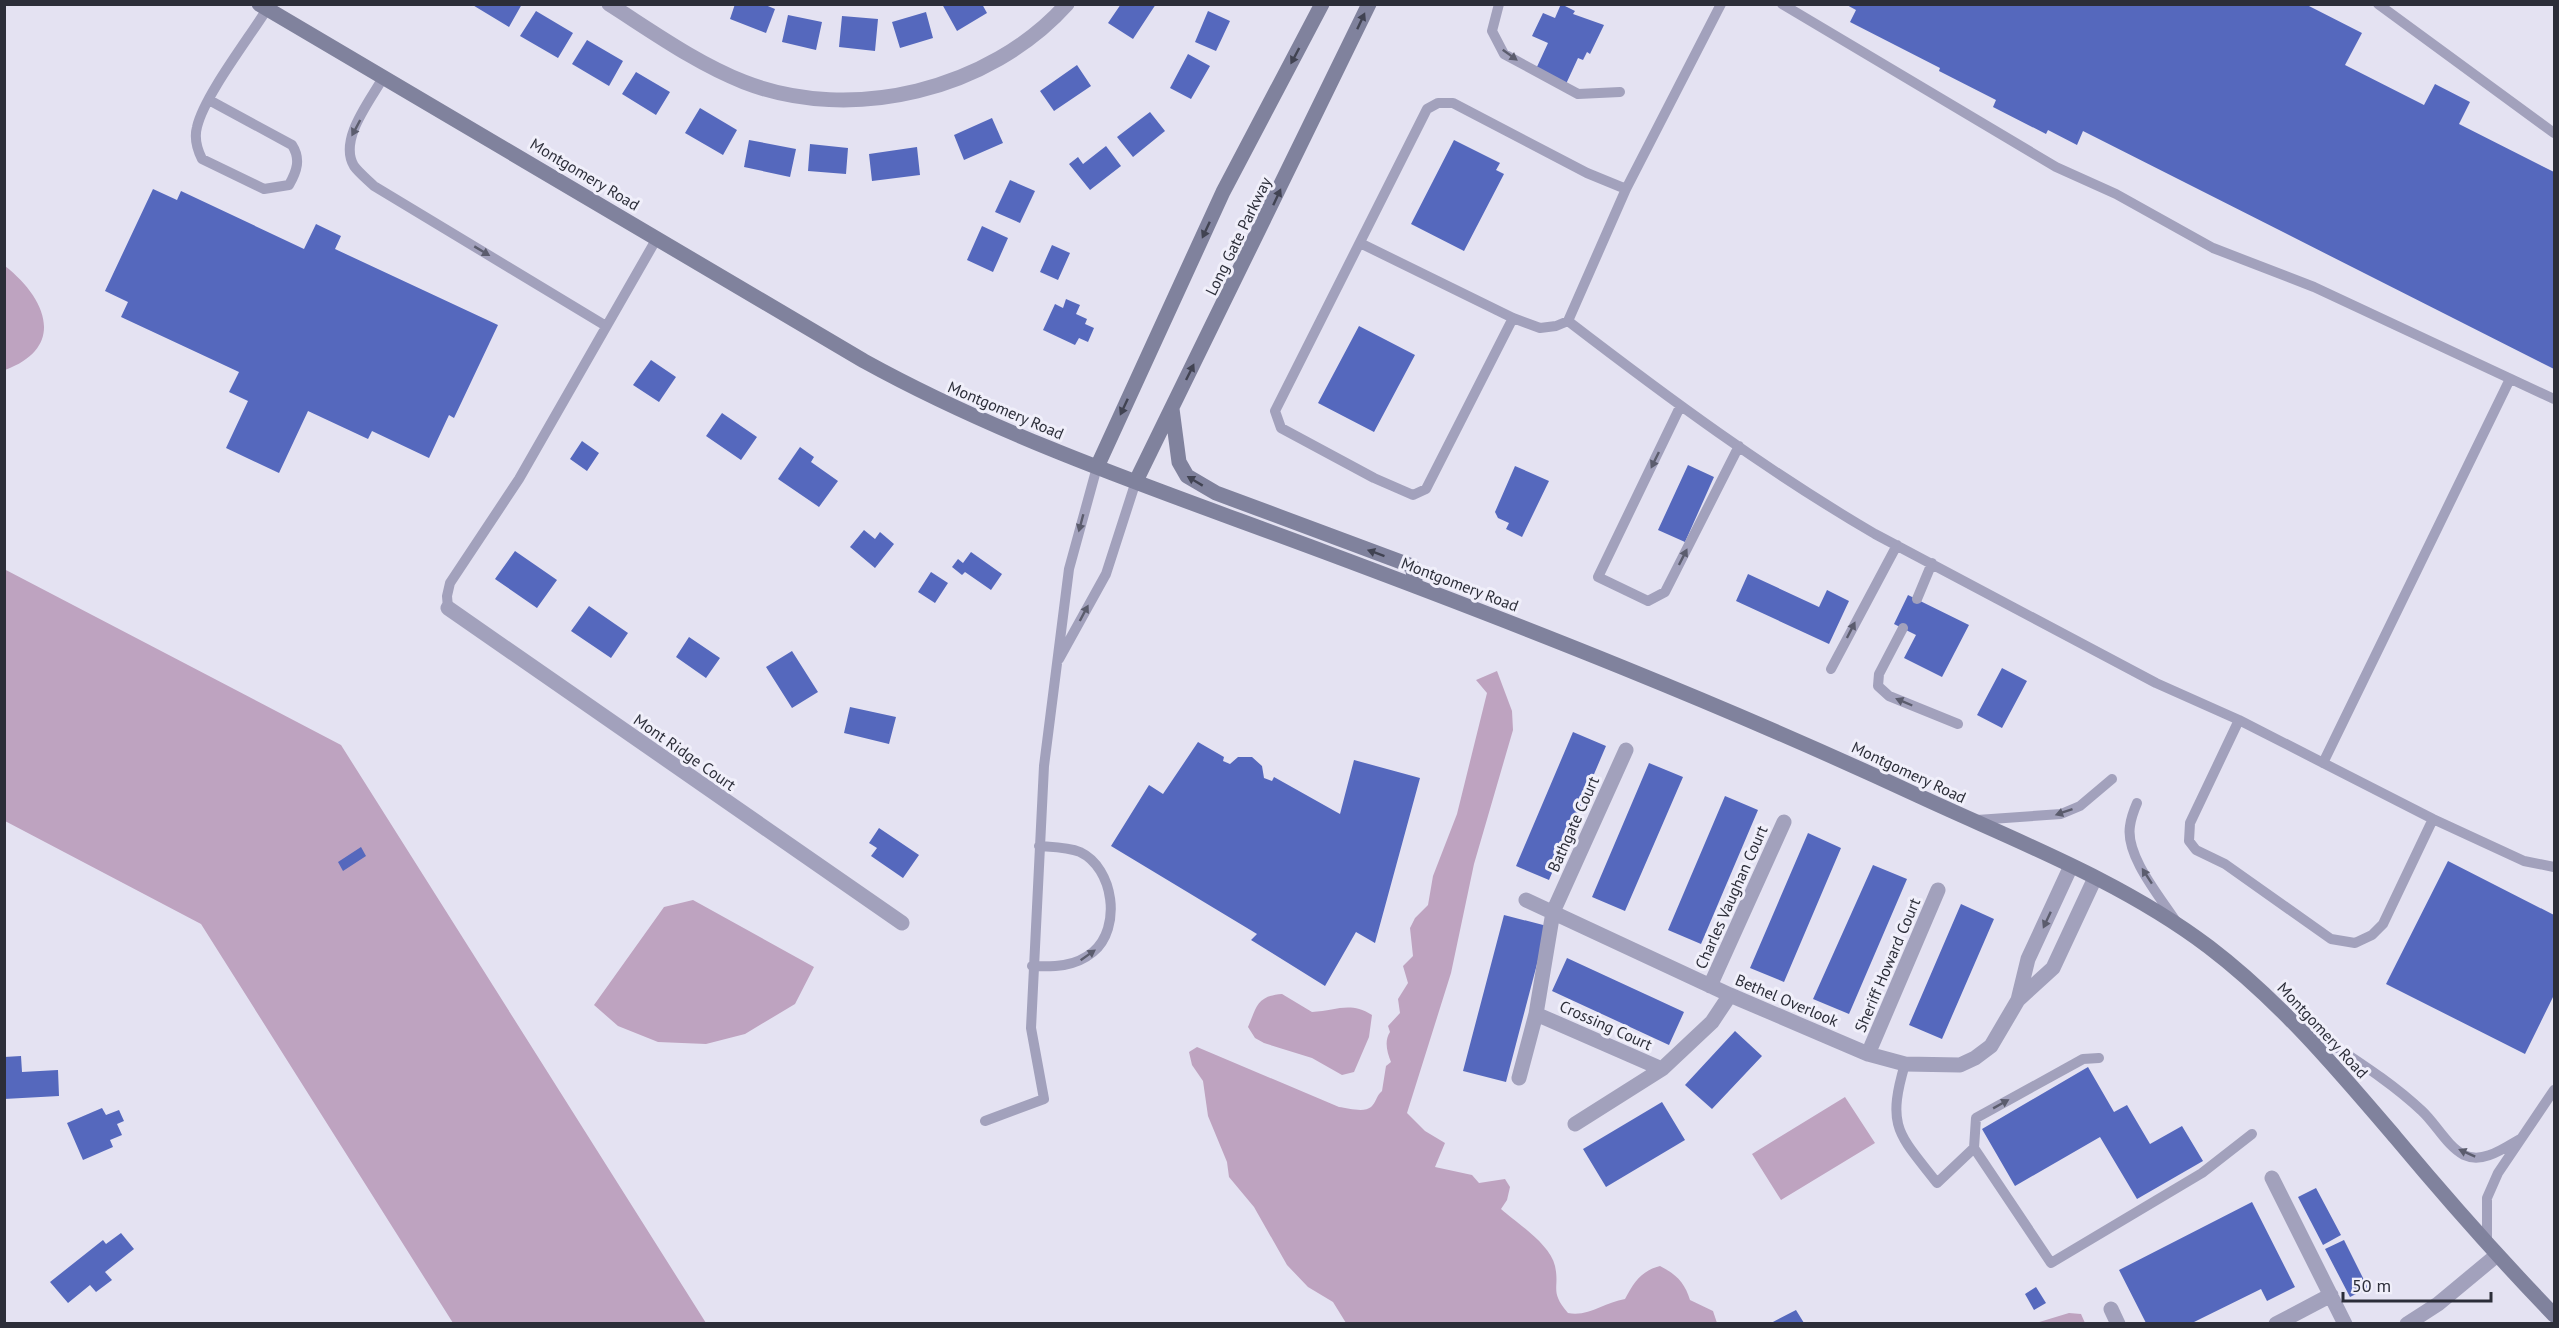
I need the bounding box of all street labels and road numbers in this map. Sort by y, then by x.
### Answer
street label: Montgomery Road [527,133,643,215]
street label: Long Gate Parkway [1201,173,1276,299]
street label: Montgomery Road [945,377,1067,443]
street label: Montgomery Road [1399,552,1521,616]
street label: Mont Ridge Court [630,709,740,795]
street label: Montgomery Road [1849,737,1969,807]
street label: Bathgate Court [1543,772,1603,875]
street label: Charles Vaughan Court [1690,822,1772,972]
street label: Sheriff Howard Court [1850,894,1925,1035]
street label: Bethel Overlook [1732,969,1842,1031]
street label: Montgomery Road [2273,978,2373,1082]
street label: Crossing Court [1557,996,1656,1055]

